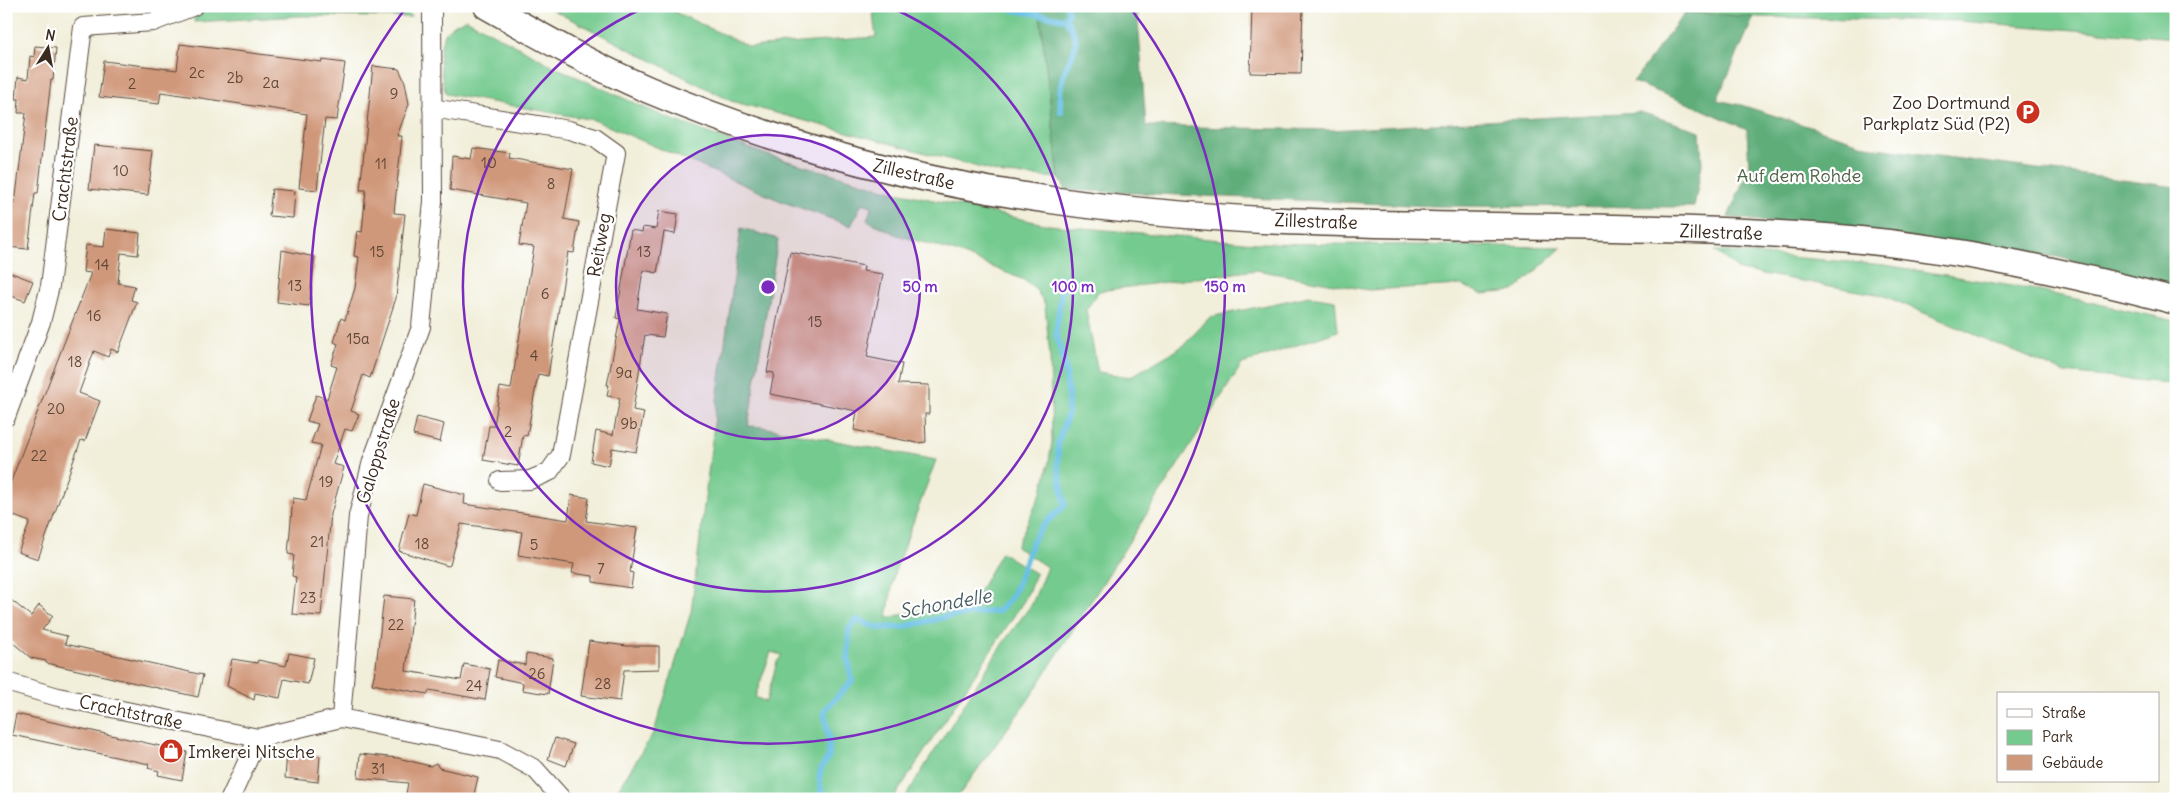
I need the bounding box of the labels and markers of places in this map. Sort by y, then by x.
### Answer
place label: Zoo Dortmund Parkplatz Süd (P2) [1863,91,2010,135]
parking icon: Zoo Dortmund Parkplatz Süd (P2) [2015,99,2041,125]
centre of rings [759,278,777,296]
shop icon: Imkerei Nitsche [158,738,184,764]
place label: Imkerei Nitsche [188,740,315,763]

